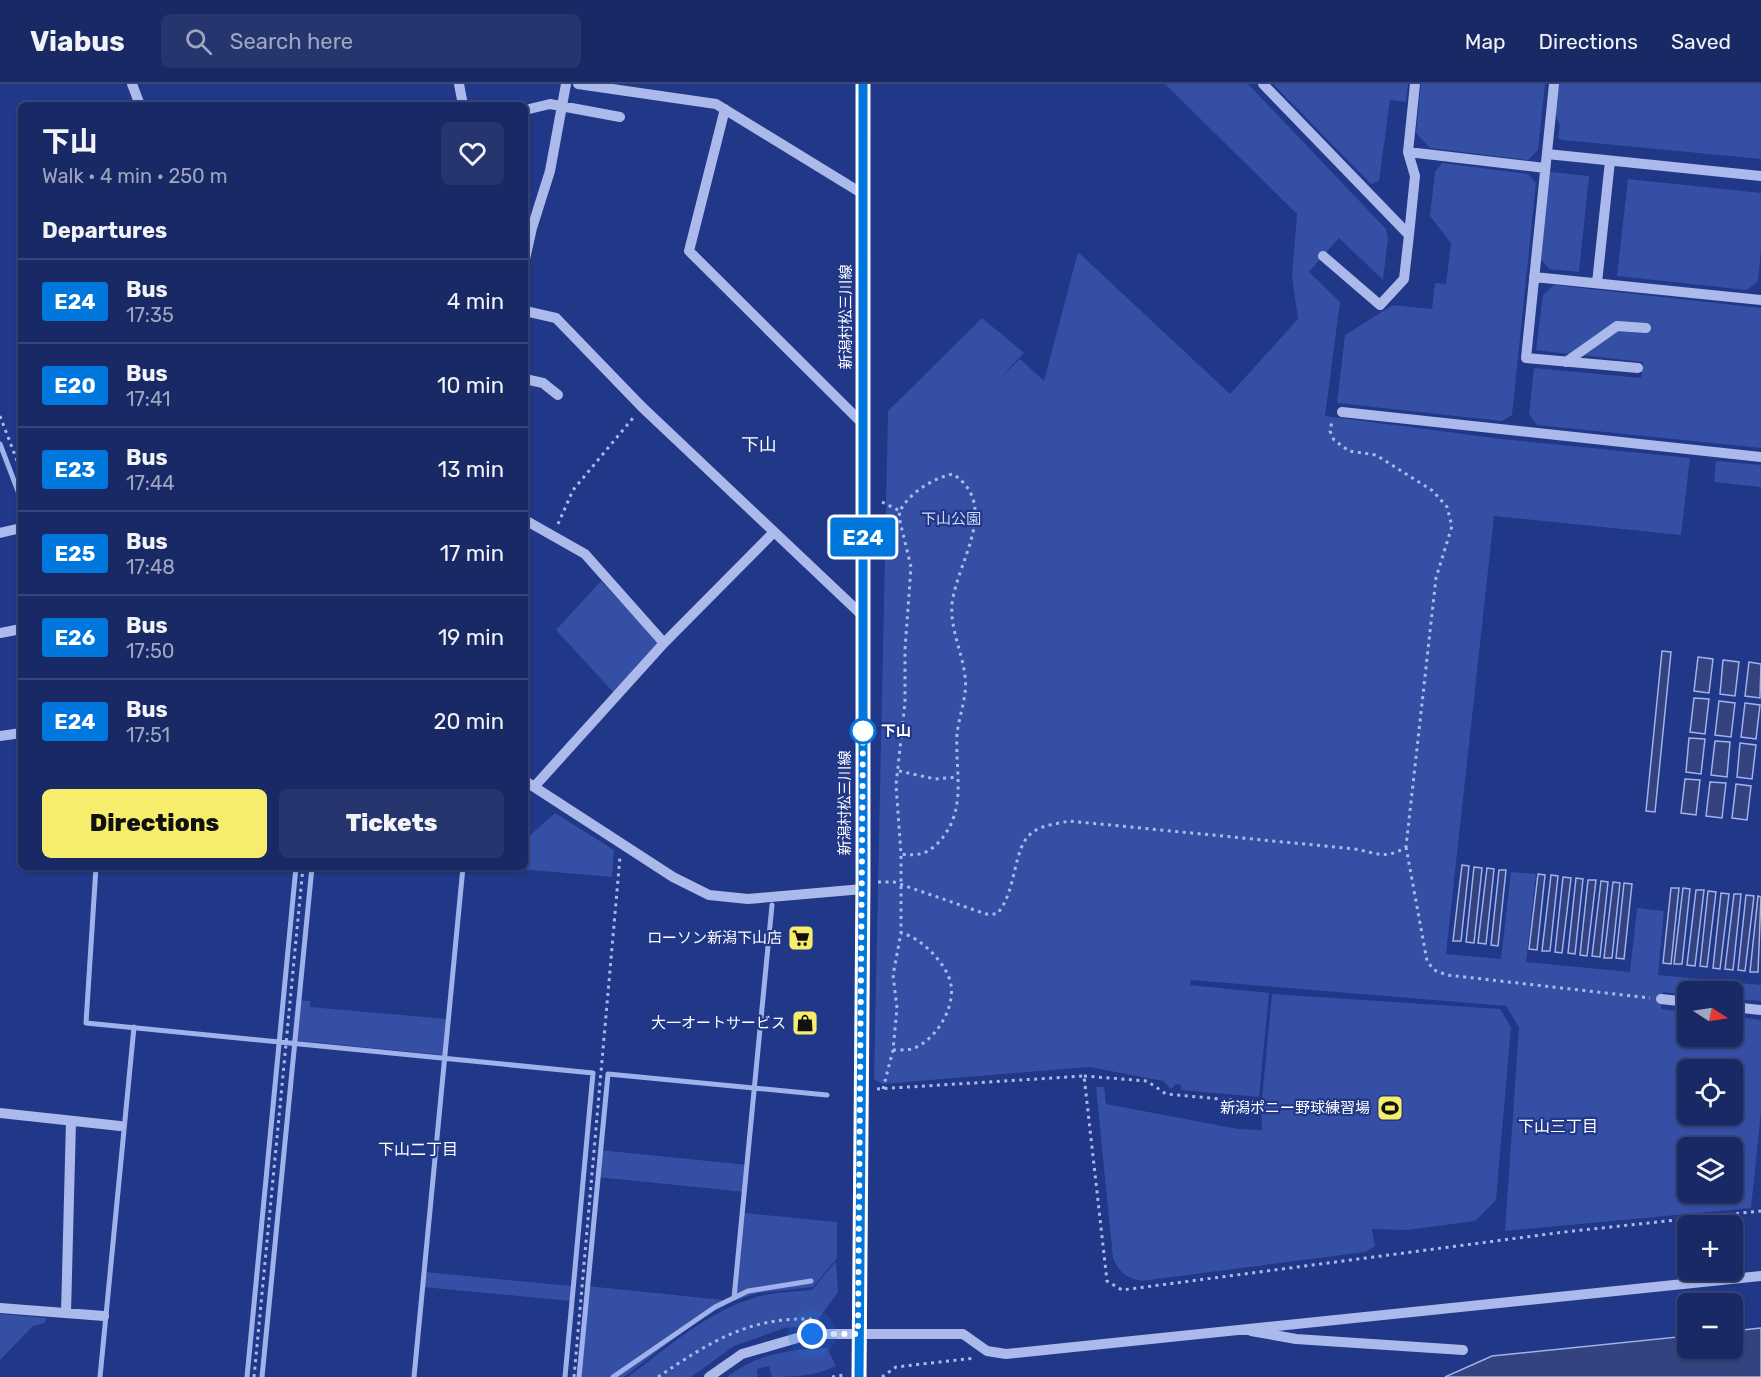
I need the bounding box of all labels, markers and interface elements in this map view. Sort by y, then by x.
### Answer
search box [161,14,581,68]
text: Viabus [30,25,125,58]
icon: search [182,25,215,58]
text: Search here [230,28,353,55]
text: Map [1465,29,1506,54]
text: Directions [1539,29,1638,54]
text: Saved [1671,29,1731,54]
button: heart [441,122,504,185]
text: 下山 [42,125,98,158]
text: Walk · 4 min · 250 m [42,164,227,188]
text: Departures [42,217,167,244]
street label: 新潟村松三川線 [837,264,855,370]
text: Bus [126,276,168,303]
text: 4 min [447,288,504,315]
text: E24 [54,289,96,314]
text: 17:35 [126,303,174,327]
text: Bus [126,360,168,387]
text: 10 min [437,372,504,399]
text: E20 [54,373,96,398]
text: 17:41 [126,387,171,411]
district label: 下山 [741,434,777,456]
text: Bus [126,444,168,471]
text: 13 min [438,456,504,483]
text: E23 [55,457,95,482]
text: 17:44 [126,471,175,495]
park label: 下山公園 [921,510,981,528]
line badge: E24 [828,518,898,556]
text: E24 [842,525,884,550]
text: Bus [126,528,168,555]
text: 17 min [440,540,504,567]
text: E25 [55,541,95,566]
text: 17:48 [126,555,175,579]
text: Bus [126,612,168,639]
text: 19 min [438,624,504,651]
text: E26 [55,625,95,650]
text: 17:50 [126,639,175,663]
text: Bus [126,696,168,723]
text: 20 min [434,708,504,735]
text: E24 [54,709,96,734]
marker: 下山 [850,718,876,744]
place label: 下山 [881,722,911,740]
text: 17:51 [126,723,170,747]
street label: 新潟村松三川線 [836,750,854,856]
button: Directions [42,789,267,858]
button: Tickets [279,789,504,858]
supermarket icon: ローソン新潟下山店 [786,923,816,953]
place label: ローソン新潟下山店 [647,929,782,947]
north arrow [1677,981,1743,1047]
map controls [1677,981,1743,1359]
shop icon: 大一オートサービス [790,1008,820,1038]
place label: 大一オートサービス [651,1014,786,1032]
button: locate [1677,1059,1743,1125]
sports icon: 新潟ポニー野球練習場 [1375,1093,1405,1123]
place label: 新潟ポニー野球練習場 [1220,1099,1370,1117]
district label: 下山三丁目 [1518,1117,1598,1136]
button: layers [1677,1137,1743,1203]
district label: 下山二丁目 [378,1140,458,1159]
button: + [1677,1215,1743,1281]
button: − [1677,1293,1743,1359]
your location [797,1319,827,1349]

